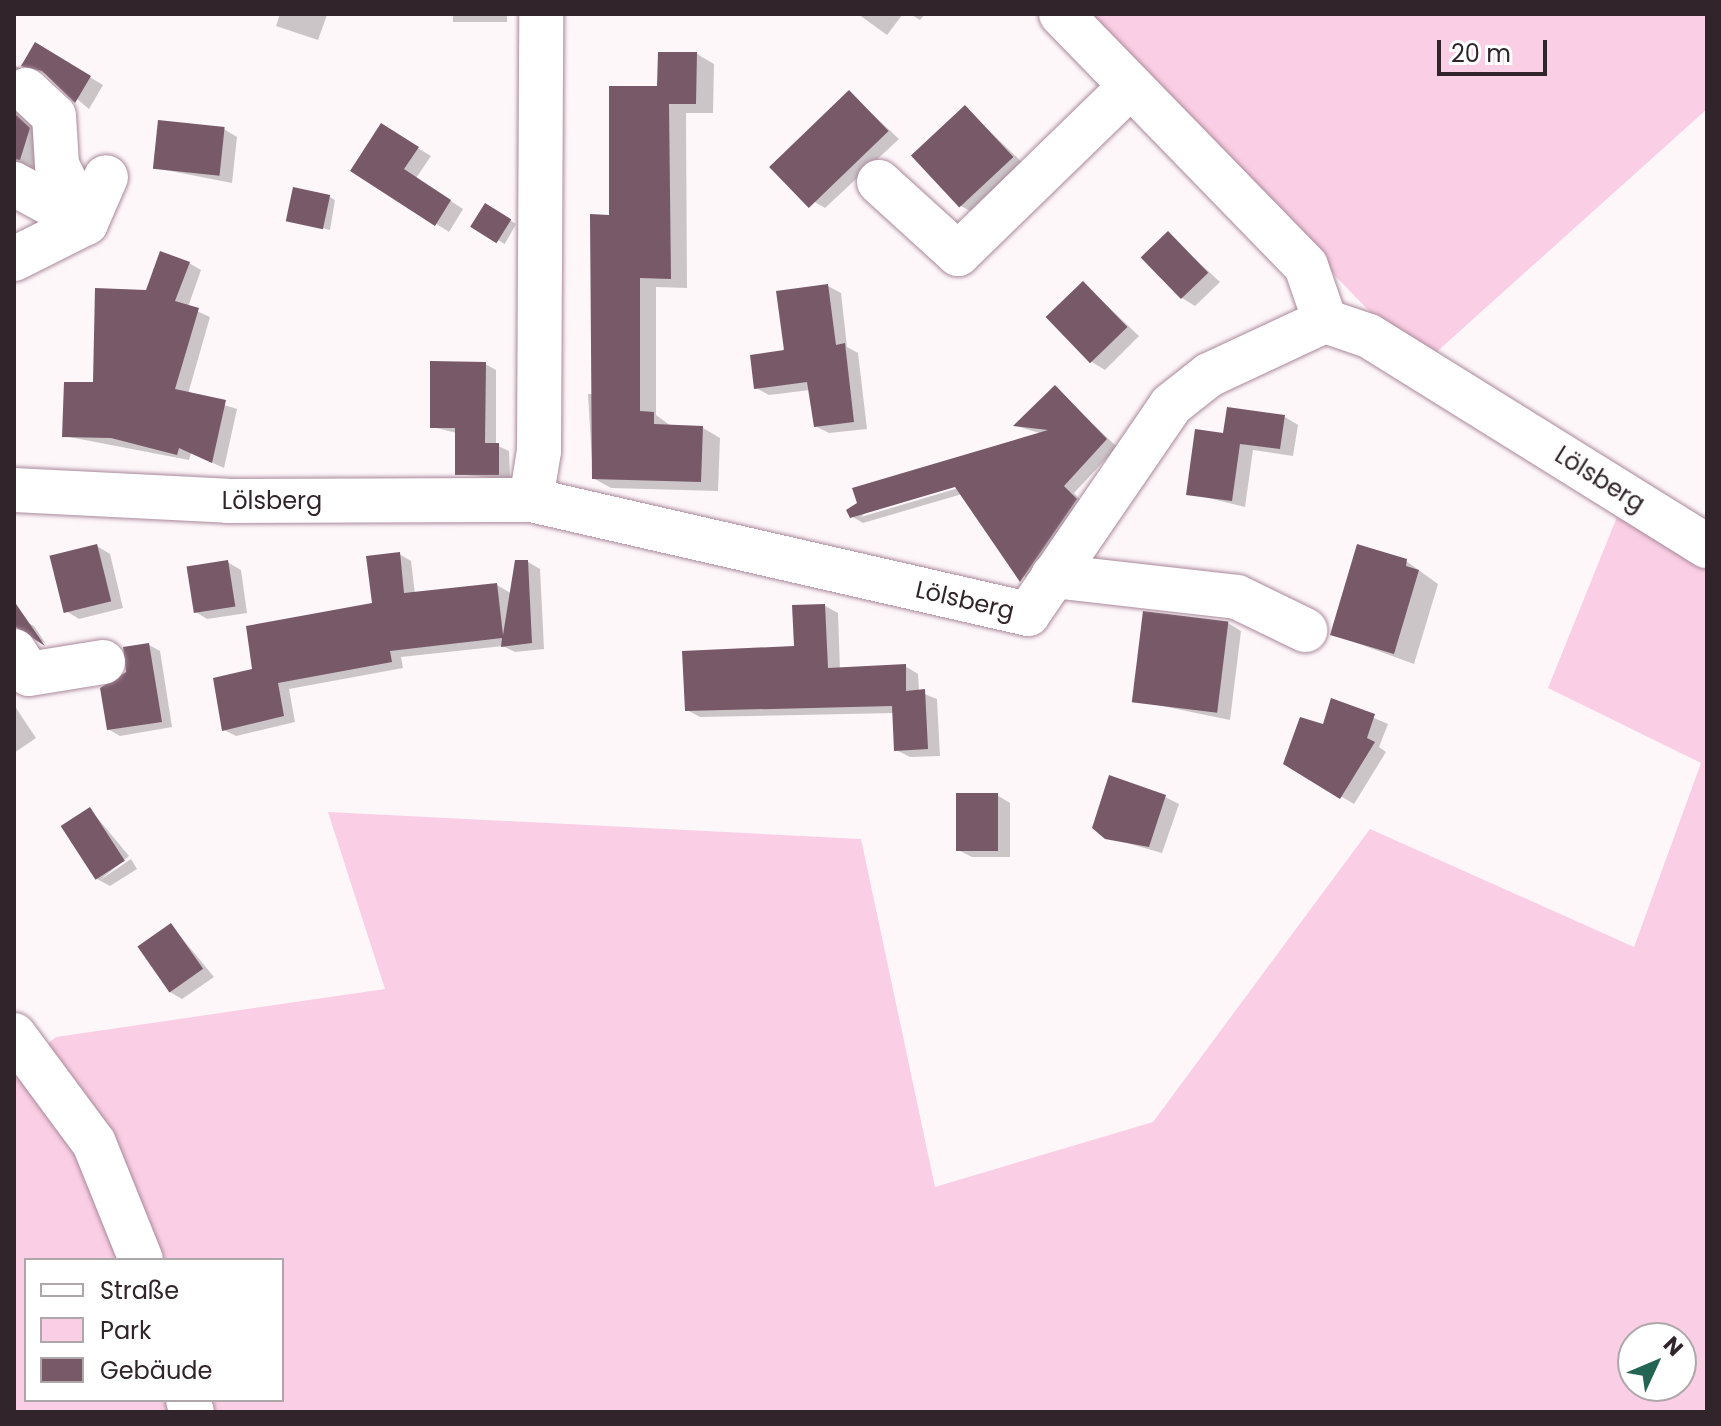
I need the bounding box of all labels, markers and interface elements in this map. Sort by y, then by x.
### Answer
scale bar [1441,24,1551,74]
text: 20 m [1451,37,1511,70]
street label: Lölsberg [1550,440,1650,518]
street label: Lölsberg [222,487,322,515]
street label: Lölsberg [913,575,1017,625]
legend [24,1258,284,1402]
text: Straße [100,1274,179,1307]
text: Park [100,1314,151,1347]
north arrow [1617,1322,1697,1402]
text: N [1656,1330,1690,1363]
text: Gebäude [100,1354,212,1387]

